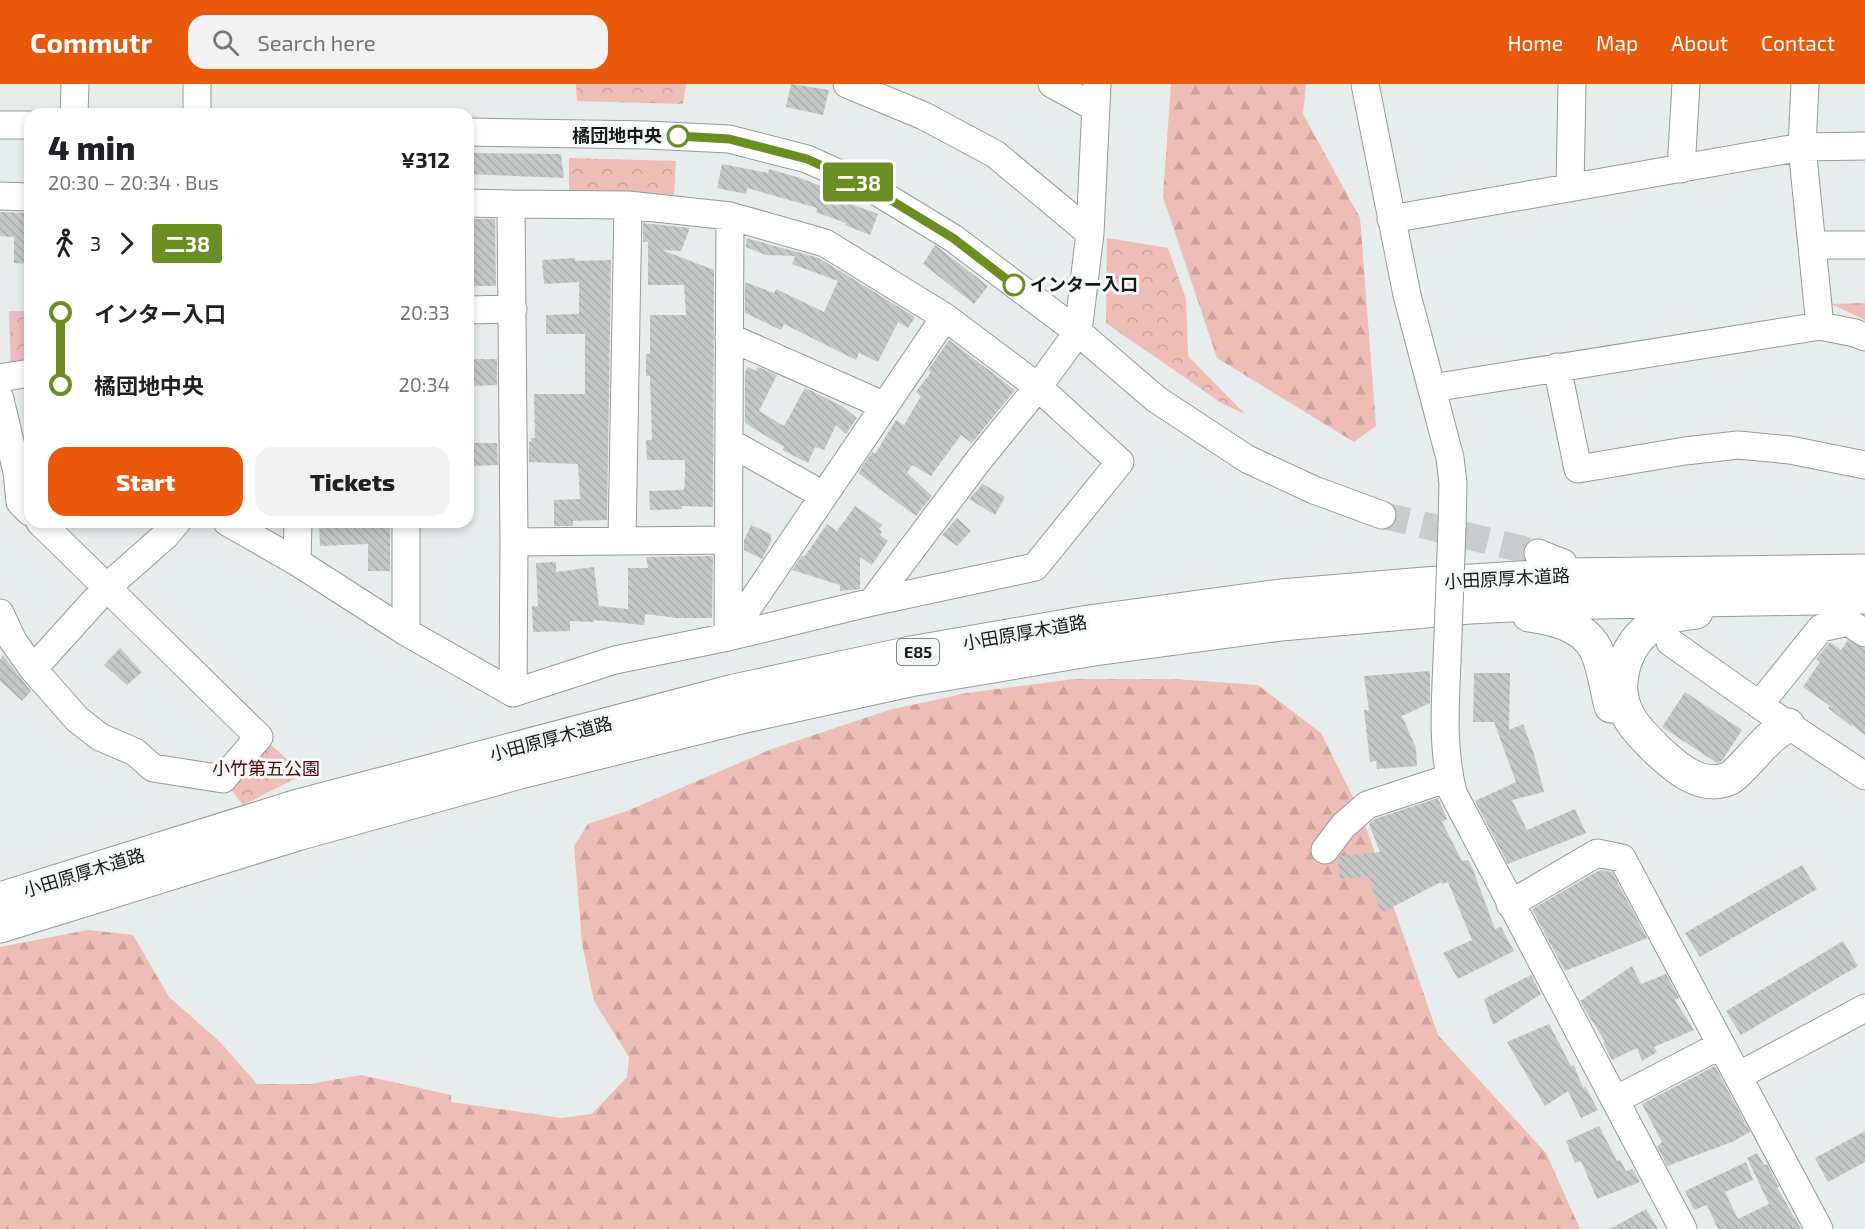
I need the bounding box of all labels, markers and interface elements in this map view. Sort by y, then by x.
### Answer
search box [188,15,608,69]
text: Commutr [30,25,152,59]
icon: search [209,26,242,59]
text: Search here [257,29,376,55]
text: Home [1507,30,1563,55]
text: Map [1596,30,1638,55]
text: About [1671,30,1728,55]
text: Contact [1761,30,1835,55]
place label: 橘団地中央 [572,124,662,146]
marker: 橘団地中央 [667,125,689,147]
text: 4 min [48,127,135,167]
text: ¥312 [401,146,450,172]
line badge: 二38 [824,162,892,202]
text: 20:30 – 20:34 · Bus [48,170,219,194]
text: 二38 [835,170,881,195]
icon: walk [48,227,81,260]
icon: forward [110,227,143,260]
text: 3 [90,231,101,255]
text: 二38 [164,231,210,256]
place label: インター入口 [1030,273,1138,295]
marker: インター入口 [1003,274,1025,296]
text: インター入口 [94,300,226,326]
text: 20:33 [400,300,450,324]
text: 橘団地中央 [94,372,204,398]
text: 20:34 [399,372,450,396]
button: Start [48,447,243,516]
button: Tickets [255,447,450,516]
street label: 小田原厚木道路 [1443,564,1570,592]
street label: 小田原厚木道路 [961,610,1089,654]
road number: E85 [897,639,939,665]
street label: 小田原厚木道路 [487,711,614,765]
park label: 小竹第五公園 [212,757,320,779]
street label: 小田原厚木道路 [20,843,147,901]

